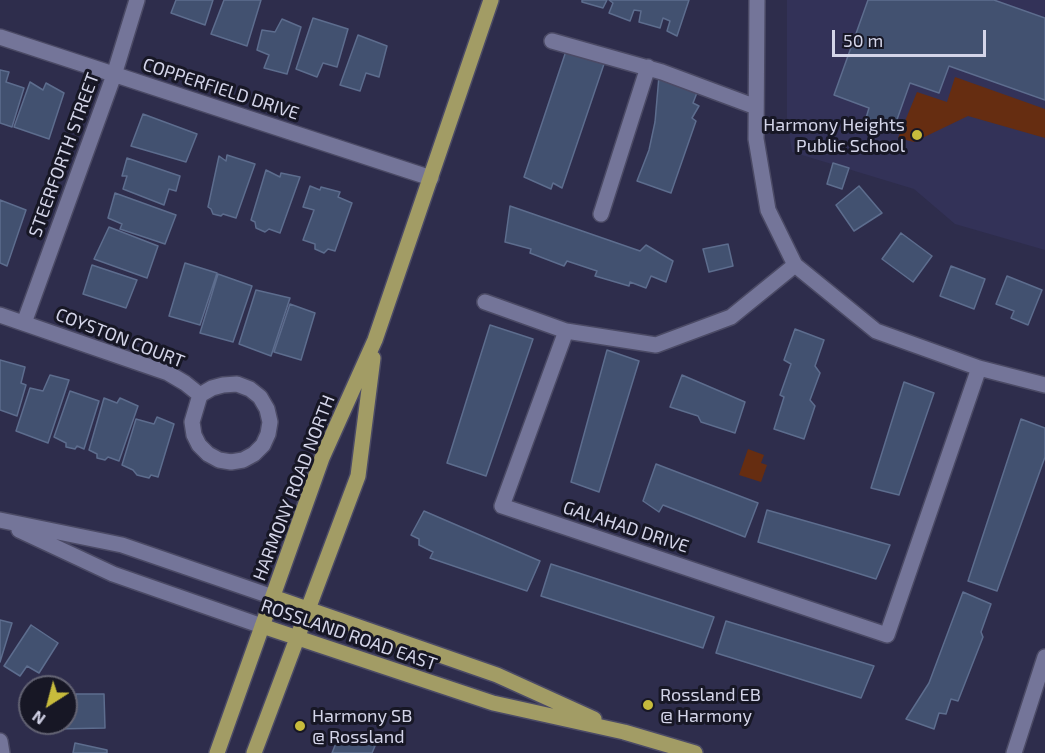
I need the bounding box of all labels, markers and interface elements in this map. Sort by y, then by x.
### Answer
scale bar [835,18,990,56]
text: 50 m [843,29,883,51]
street label: COPPERFIELD DRIVE [140,54,302,124]
street label: STEERFORTH STREET [24,70,104,240]
place label: Harmony Heights Public School [763,114,905,156]
marker: Harmony Heights Public School [910,128,924,142]
street label: COYSTON COURT [52,303,188,373]
street label: HARMONY ROAD NORTH [249,392,339,584]
street label: GALAHAD DRIVE [560,496,692,558]
street label: ROSSLAND ROAD EAST [258,595,440,675]
north arrow [18,675,78,735]
place label: Rossland EB @ Harmony [660,684,761,726]
marker: Rossland EB @ Harmony [641,698,655,712]
place label: Harmony SB @ Rossland [312,705,412,748]
text: N [28,707,49,729]
marker: Harmony SB @ Rossland [293,719,307,733]

